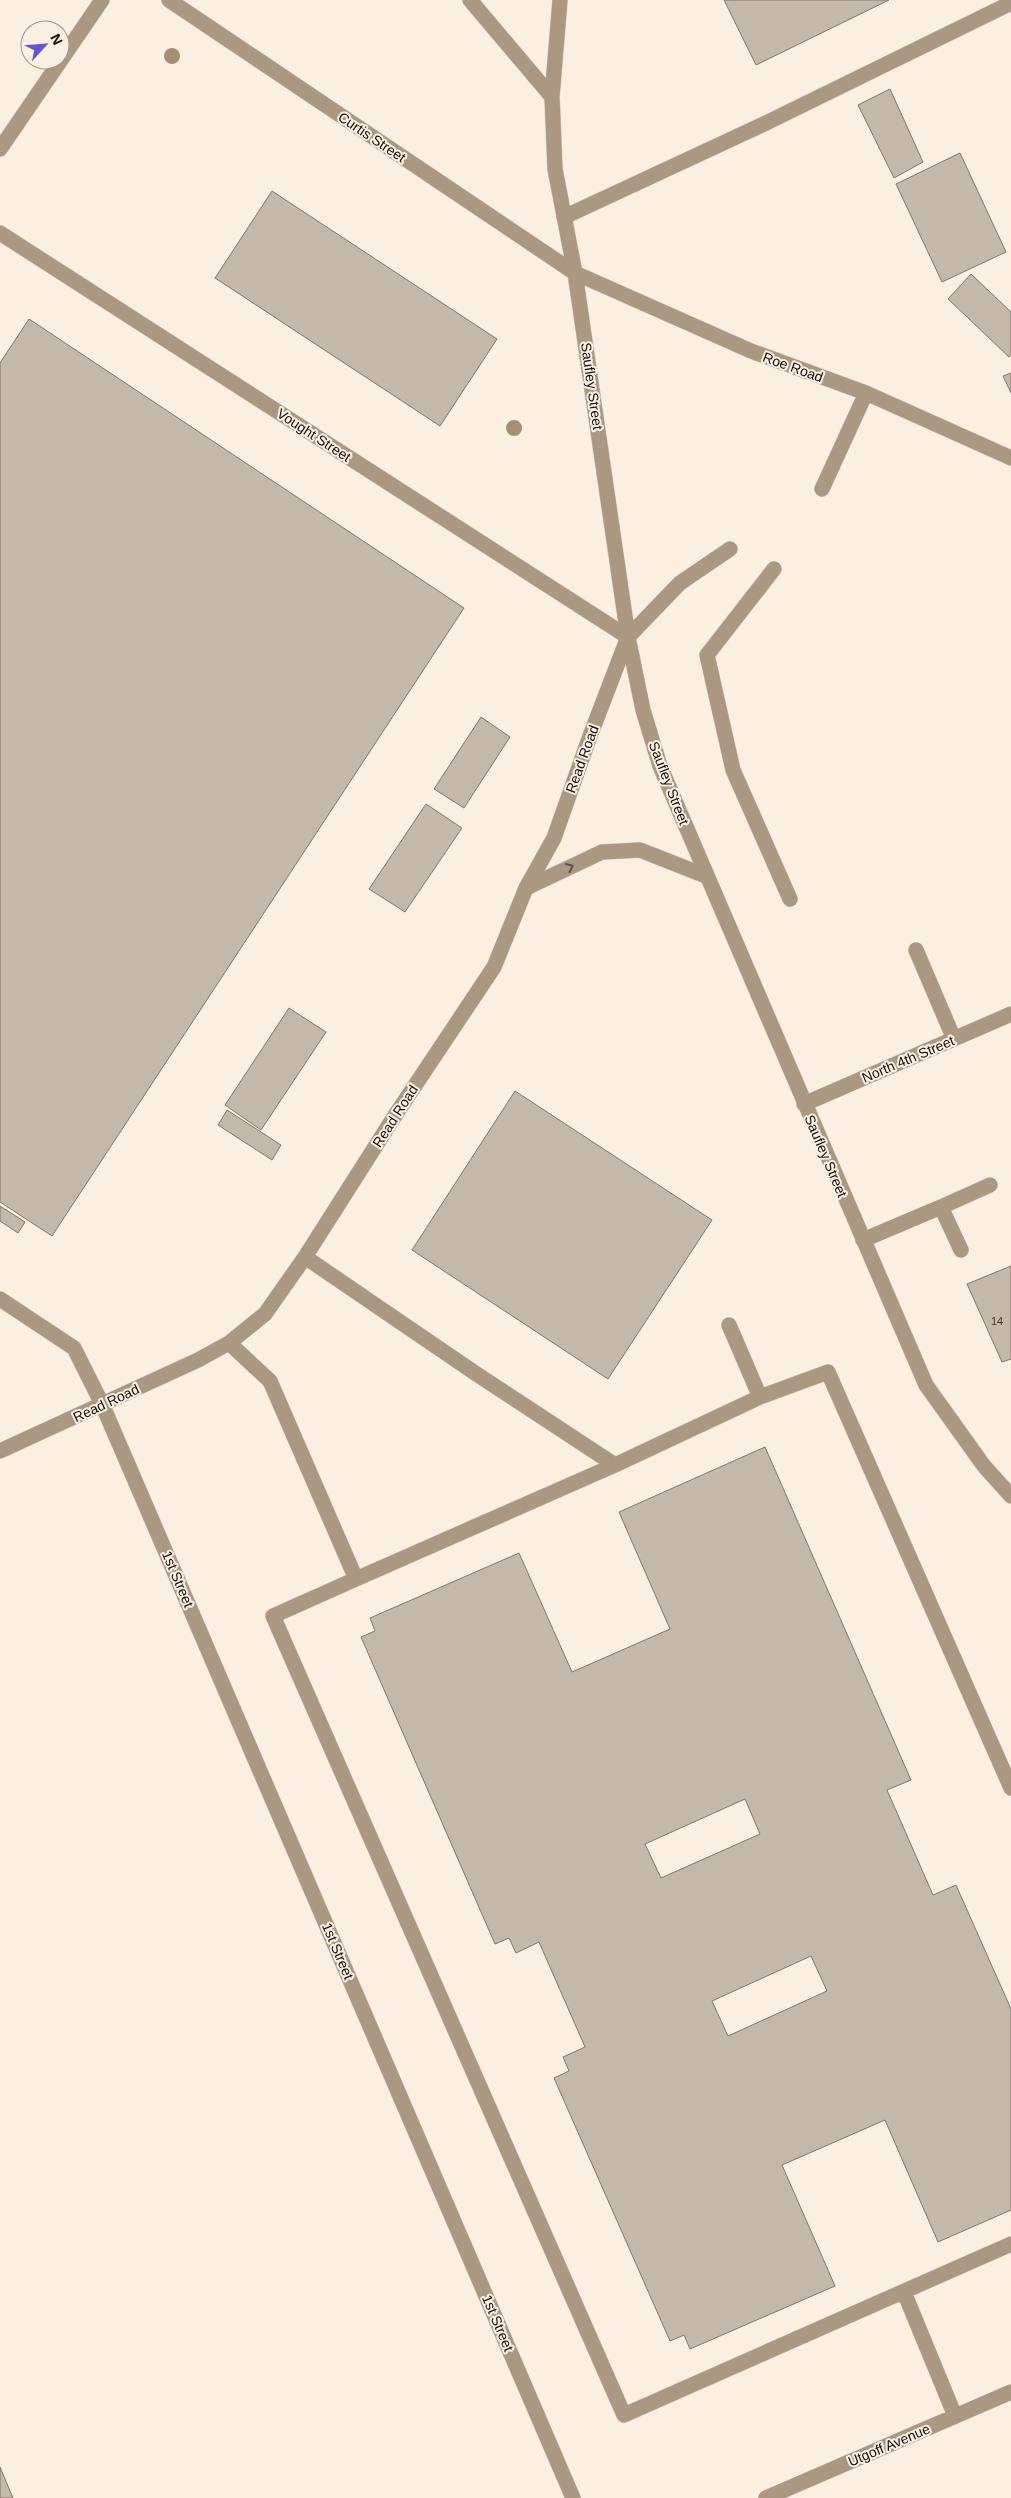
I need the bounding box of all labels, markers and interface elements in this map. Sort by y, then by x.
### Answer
north arrow [20,20,70,70]
text: N [47,31,66,47]
street label: Curtis Street [335,109,409,165]
street label: Saufley Street [578,341,606,431]
street label: Roe Road [761,349,825,385]
street label: Vought Street [274,405,354,465]
street label: Read Road [562,723,602,795]
street label: Saufley Street [646,739,692,827]
one-way arrow [565,863,574,873]
street label: North 4th Street [859,1032,957,1086]
street label: Read Road [369,1082,421,1150]
street label: Saufley Street [801,1112,851,1200]
house number: 14 [991,1315,1003,1327]
street label: Read Road [71,1381,141,1425]
street label: 1st Street [159,1548,197,1610]
street label: 1st Street [319,1920,357,1982]
street label: 1st Street [479,2292,517,2354]
street label: Utgoff Avenue [846,2420,933,2469]

